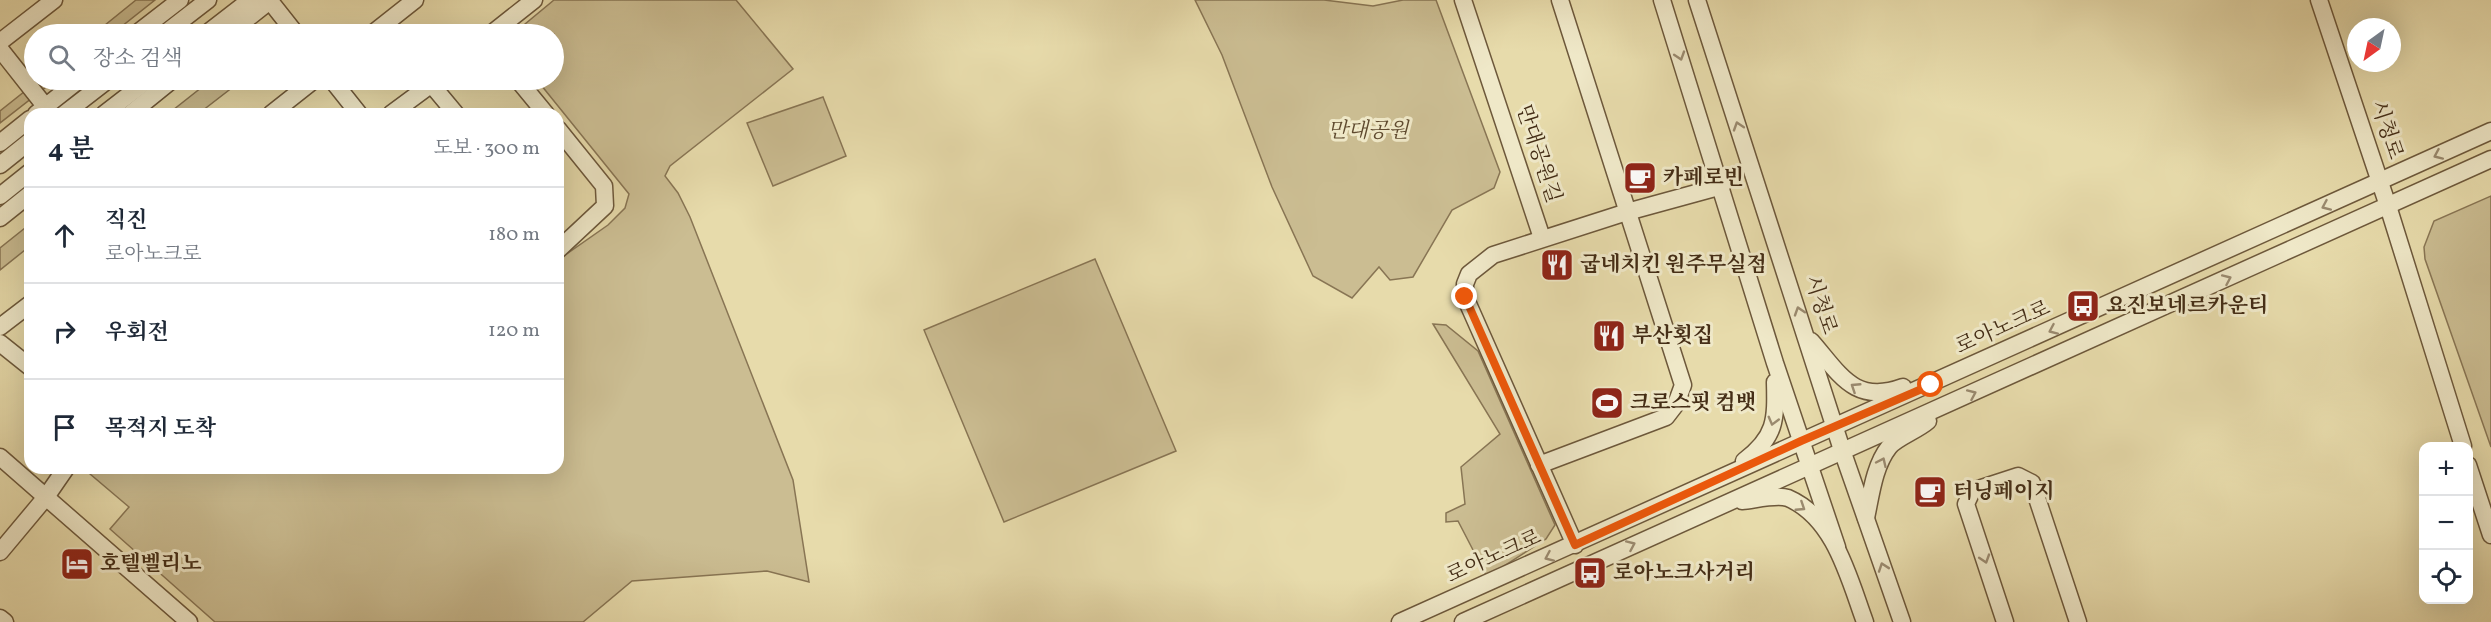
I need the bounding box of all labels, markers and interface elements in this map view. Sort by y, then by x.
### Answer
north arrow [2347,18,2401,72]
search box [24,24,564,90]
icon: search [45,41,78,74]
text: 장소 검색 [93,44,182,75]
one-way arrow [1672,50,1685,61]
street label: 시청로 [2363,97,2409,163]
street label: 만대공원길 [1509,101,1567,207]
park label: 만대공원 [1327,117,1410,146]
one-way arrow [1733,121,1746,132]
text: 4 분 [48,132,94,168]
text: 도보 · 300 m [433,135,540,163]
one-way arrow [2433,148,2444,160]
cafe icon: 카페로빈 [1622,160,1658,196]
place label: 카페로빈 [1663,164,1744,193]
one-way arrow [2322,199,2333,211]
text: 직진 [105,206,148,237]
icon: ahead [48,219,81,252]
text: 180 m [488,221,540,249]
text: 로아노크로 [105,241,202,269]
restaurant icon: 굽네치킨 원주무실점 [1539,247,1575,283]
place label: 굽네치킨 원주무실점 [1580,251,1767,280]
street label: 시청로 [1797,272,1843,338]
one-way arrow [2220,274,2231,286]
route end [1451,283,1477,309]
bus stop icon: 요진보네르카운티 [2065,288,2101,324]
place label: 요진보네르카운티 [2106,292,2268,321]
street label: 로아노크로 [1951,294,2055,362]
one-way arrow [1793,306,1806,317]
icon: right [48,315,81,348]
text: 120 m [488,317,540,345]
text: 우회전 [105,318,169,349]
restaurant icon: 부산횟집 [1591,318,1627,354]
place label: 부산횟집 [1632,322,1713,351]
one-way arrow [2049,323,2060,335]
route start [1917,371,1943,397]
one-way arrow [1850,383,1861,394]
sports icon: 크로스핏 컴뱃 [1589,385,1625,421]
place label: 크로스핏 컴뱃 [1630,389,1756,418]
one-way arrow [1966,389,1977,401]
icon: arrive [48,411,81,444]
text: 목적지 도착 [105,414,216,445]
one-way arrow [1768,416,1781,426]
map controls [2419,442,2473,604]
button: + [2419,442,2473,496]
one-way arrow [1874,458,1886,469]
cafe icon: 터닝페이지 [1912,474,1948,510]
place label: 터닝페이지 [1953,478,2054,507]
button: − [2419,496,2473,550]
one-way arrow [1795,499,1805,511]
street label: 로아노크로 [1442,523,1546,591]
one-way arrow [1624,540,1635,552]
hotel icon: 호텔벨리노 [59,546,95,582]
place label: 호텔벨리노 [100,550,201,579]
one-way arrow [1545,550,1556,562]
button: locate [2419,550,2473,604]
one-way arrow [1977,553,1990,564]
bus stop icon: 로아노크사거리 [1572,555,1608,591]
place label: 로아노크사거리 [1613,559,1755,588]
one-way arrow [1877,562,1890,573]

